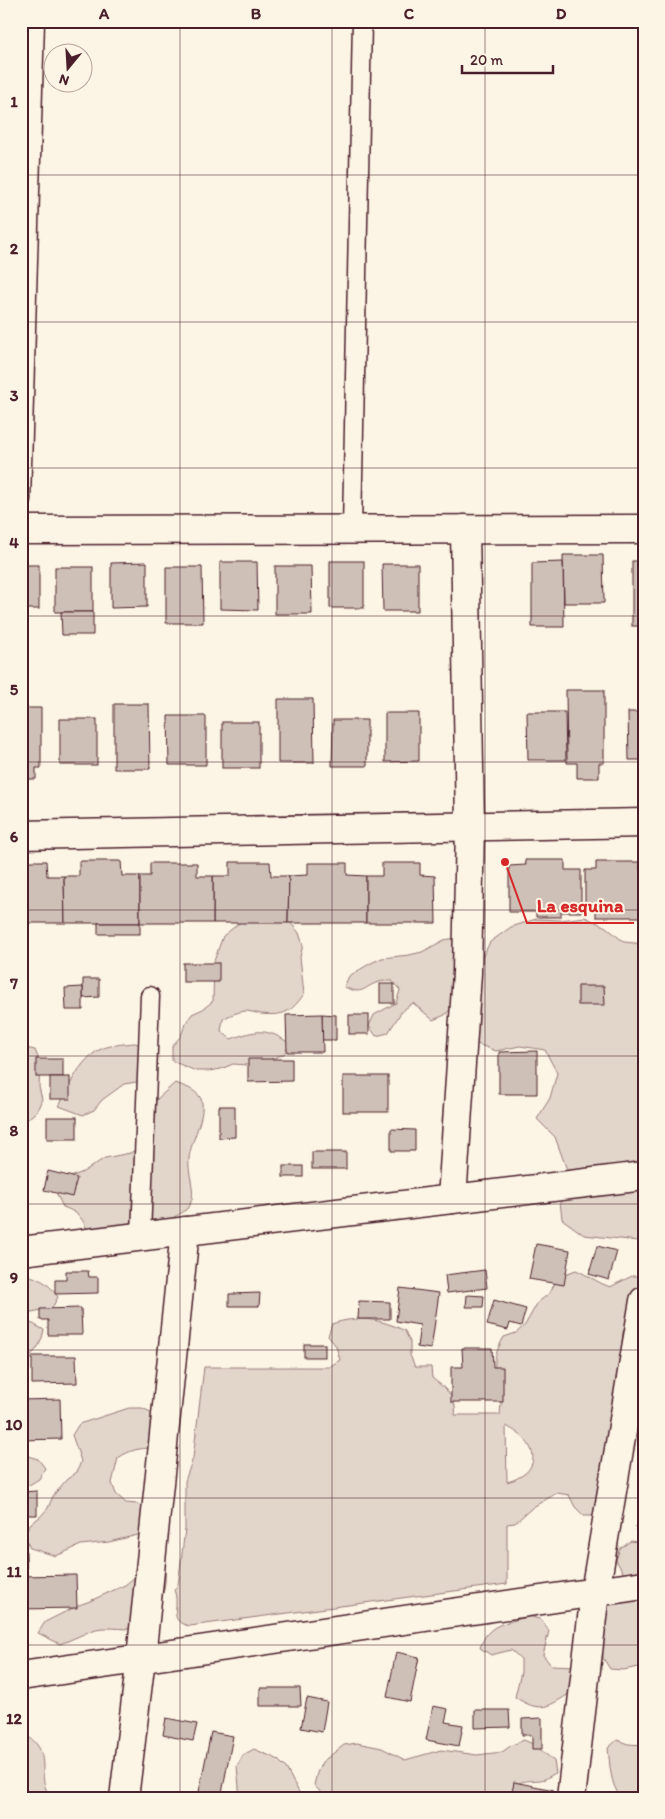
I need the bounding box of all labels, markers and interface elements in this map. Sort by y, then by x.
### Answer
text: A [98,4,110,23]
text: B [251,4,262,23]
text: C [404,4,415,23]
text: D [556,4,567,23]
north arrow [42,42,92,92]
scale bar [462,42,554,74]
text: 20 m [470,51,504,69]
text: N [57,70,71,89]
text: 1 [10,92,18,111]
text: 2 [10,239,19,258]
text: 3 [10,386,19,405]
text: 4 [9,533,19,552]
text: 5 [10,680,19,699]
text: 6 [10,827,19,846]
callout: La esquina [527,889,634,923]
text: La esquina [537,894,624,917]
text: 7 [9,974,18,993]
text: 8 [10,1121,19,1140]
text: 9 [10,1268,18,1287]
text: 10 [5,1415,23,1434]
text: 11 [7,1562,22,1581]
text: 12 [6,1709,23,1728]

